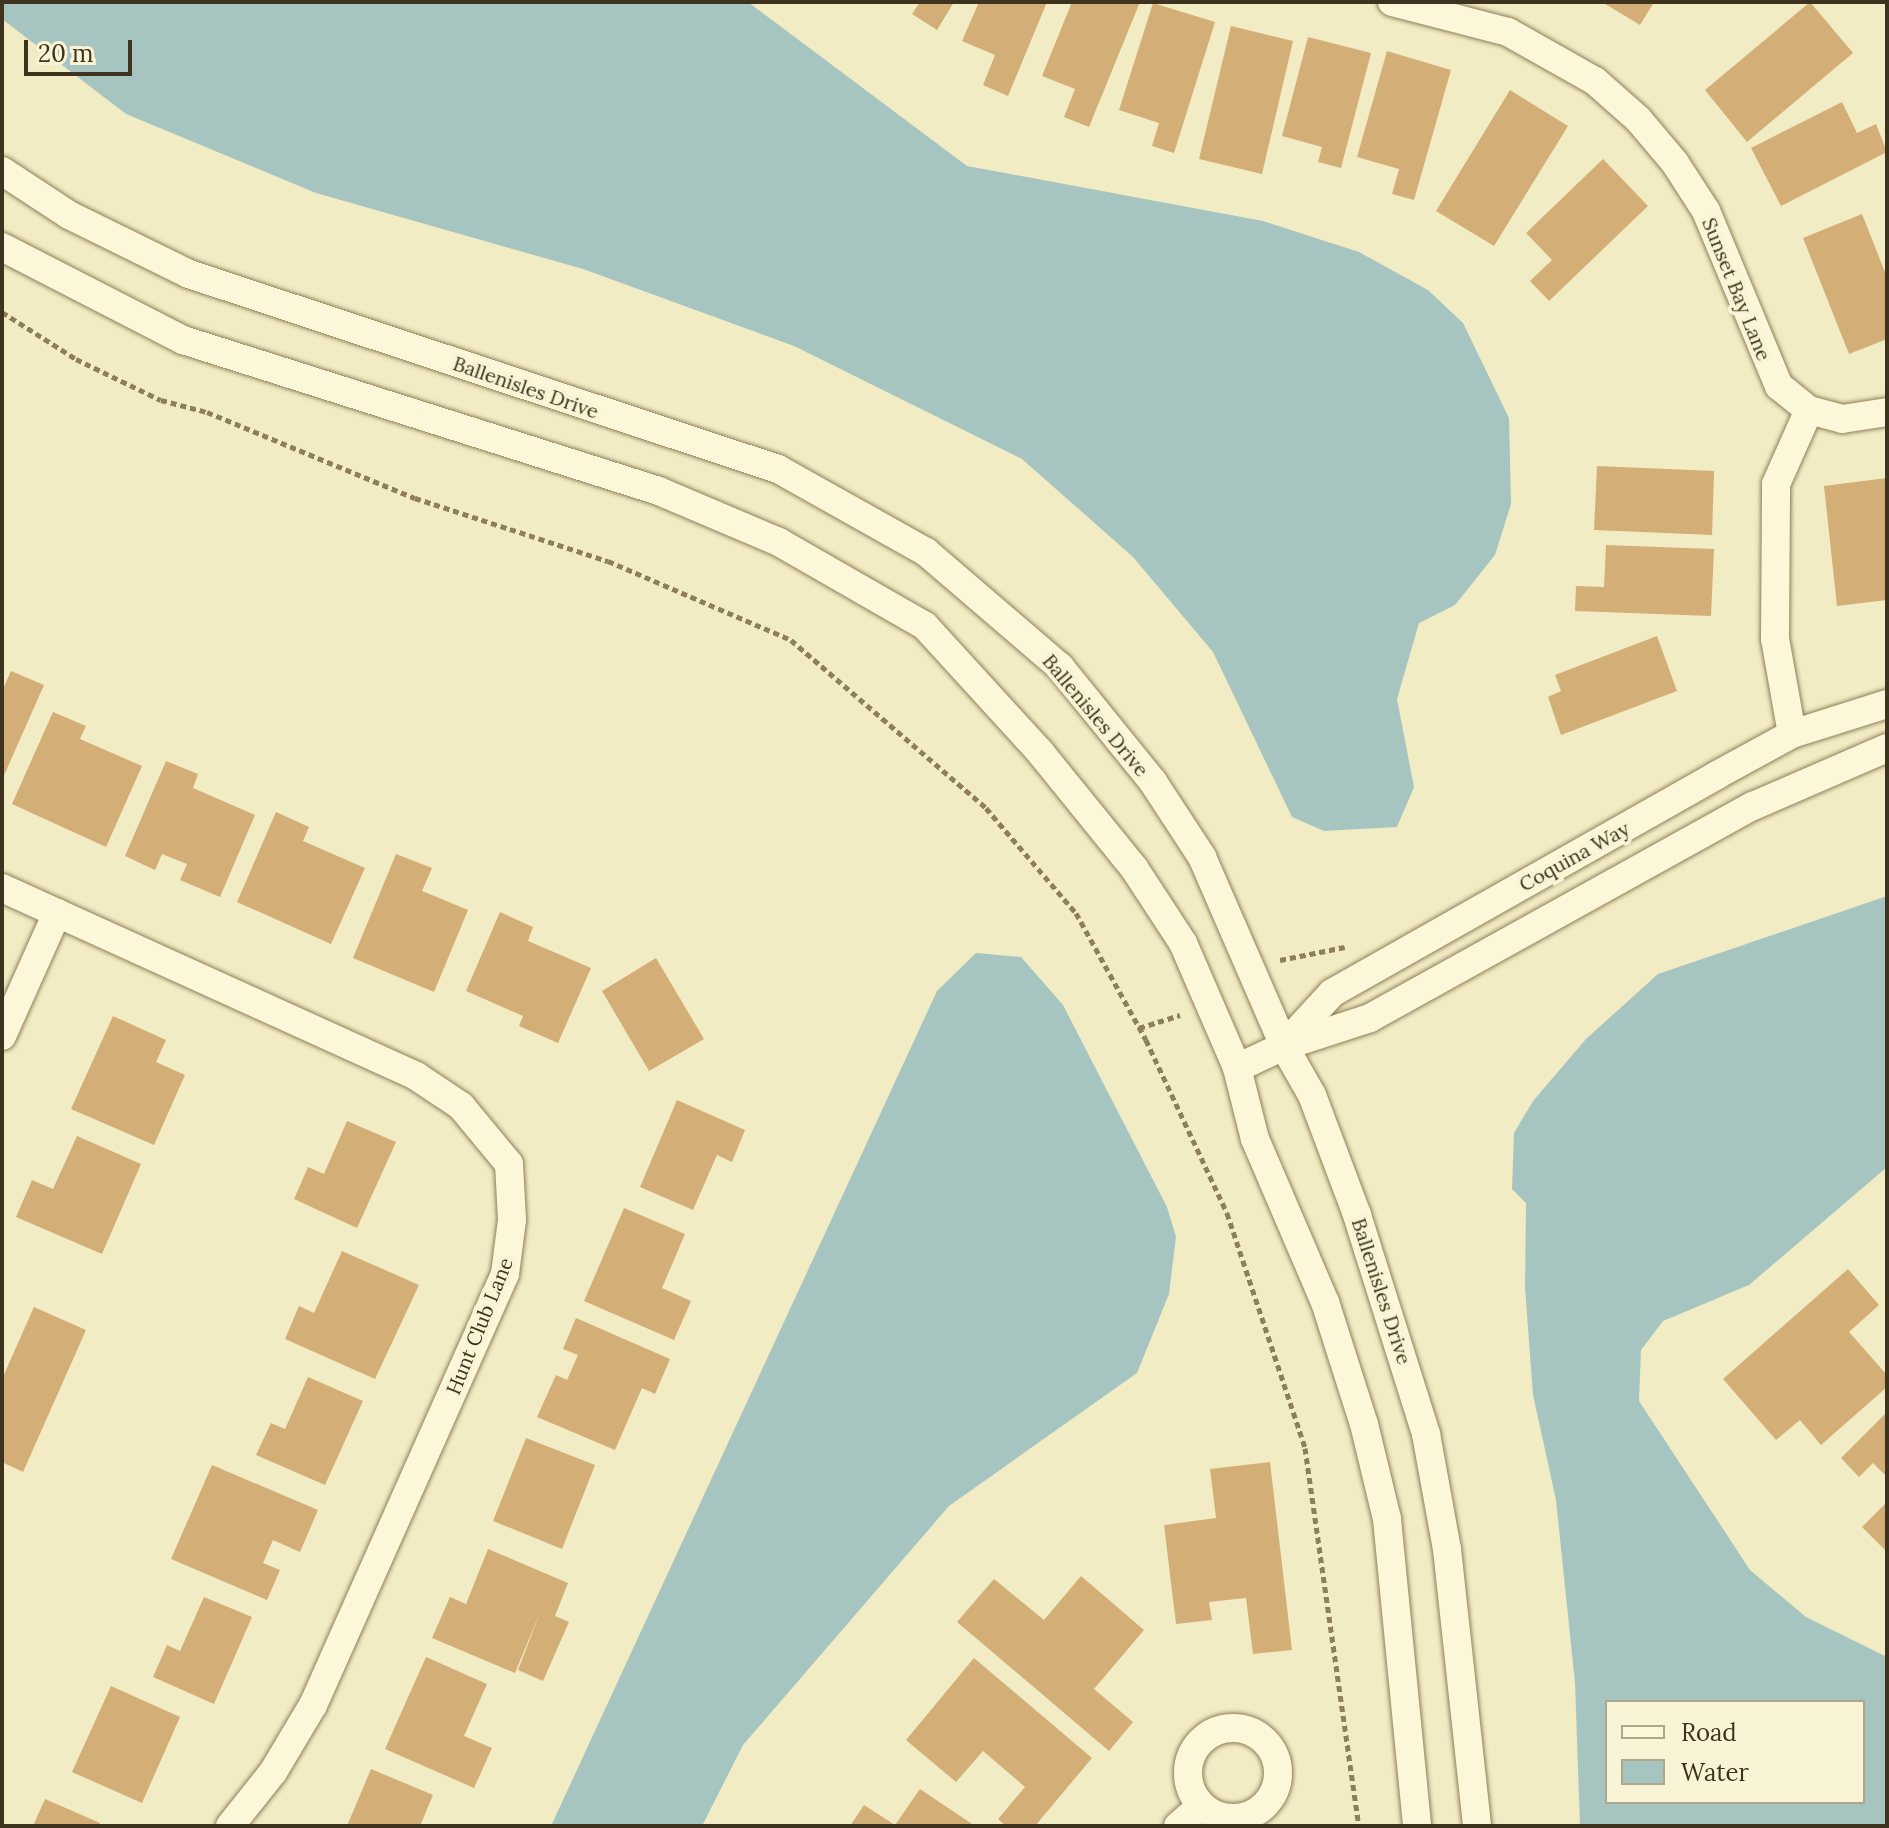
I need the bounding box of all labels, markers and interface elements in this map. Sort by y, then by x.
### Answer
scale bar [28,24,136,74]
text: 20 m [38,38,94,69]
street label: Sunset Bay Lane [1697,214,1777,364]
street label: Ballenisles Drive [450,351,602,423]
street label: Ballenisles Drive [1038,649,1154,781]
street label: Coquina Way [1515,816,1633,896]
street label: Ballenisles Drive [1347,1215,1417,1367]
street label: Hunt Club Lane [441,1254,517,1398]
legend [1605,1700,1865,1804]
text: Road [1681,1717,1737,1748]
text: Water [1681,1757,1749,1788]

